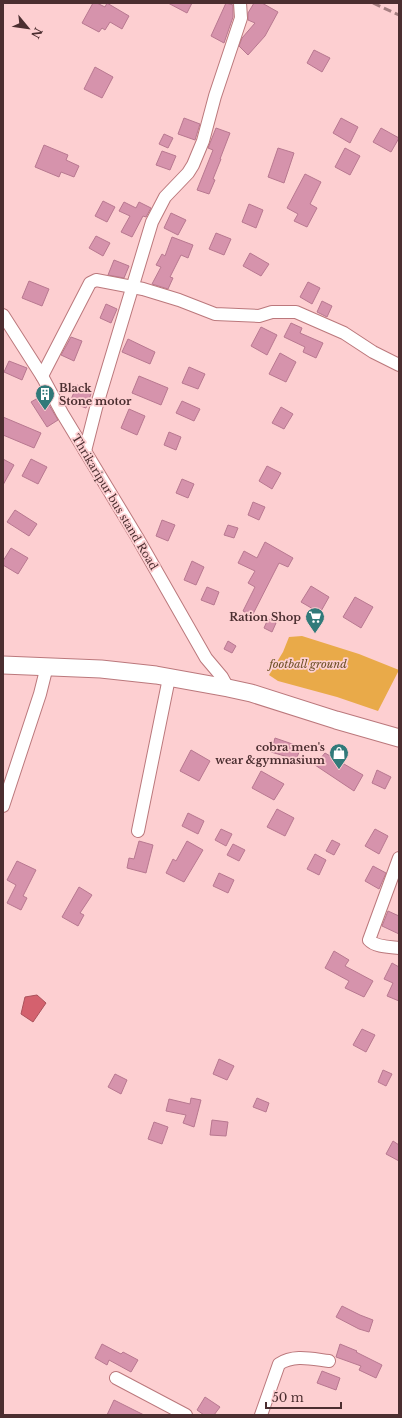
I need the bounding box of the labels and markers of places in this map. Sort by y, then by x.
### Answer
place label: Black Stone motor [59,381,132,408]
building icon: Black Stone motor [34,383,56,411]
supermarket icon: Ration Shop [304,606,326,634]
place label: Ration Shop [229,610,301,624]
place label: cobra men's wear &gymnasium [215,740,325,767]
shop icon: cobra men's wear &gymnasium [328,742,350,770]

